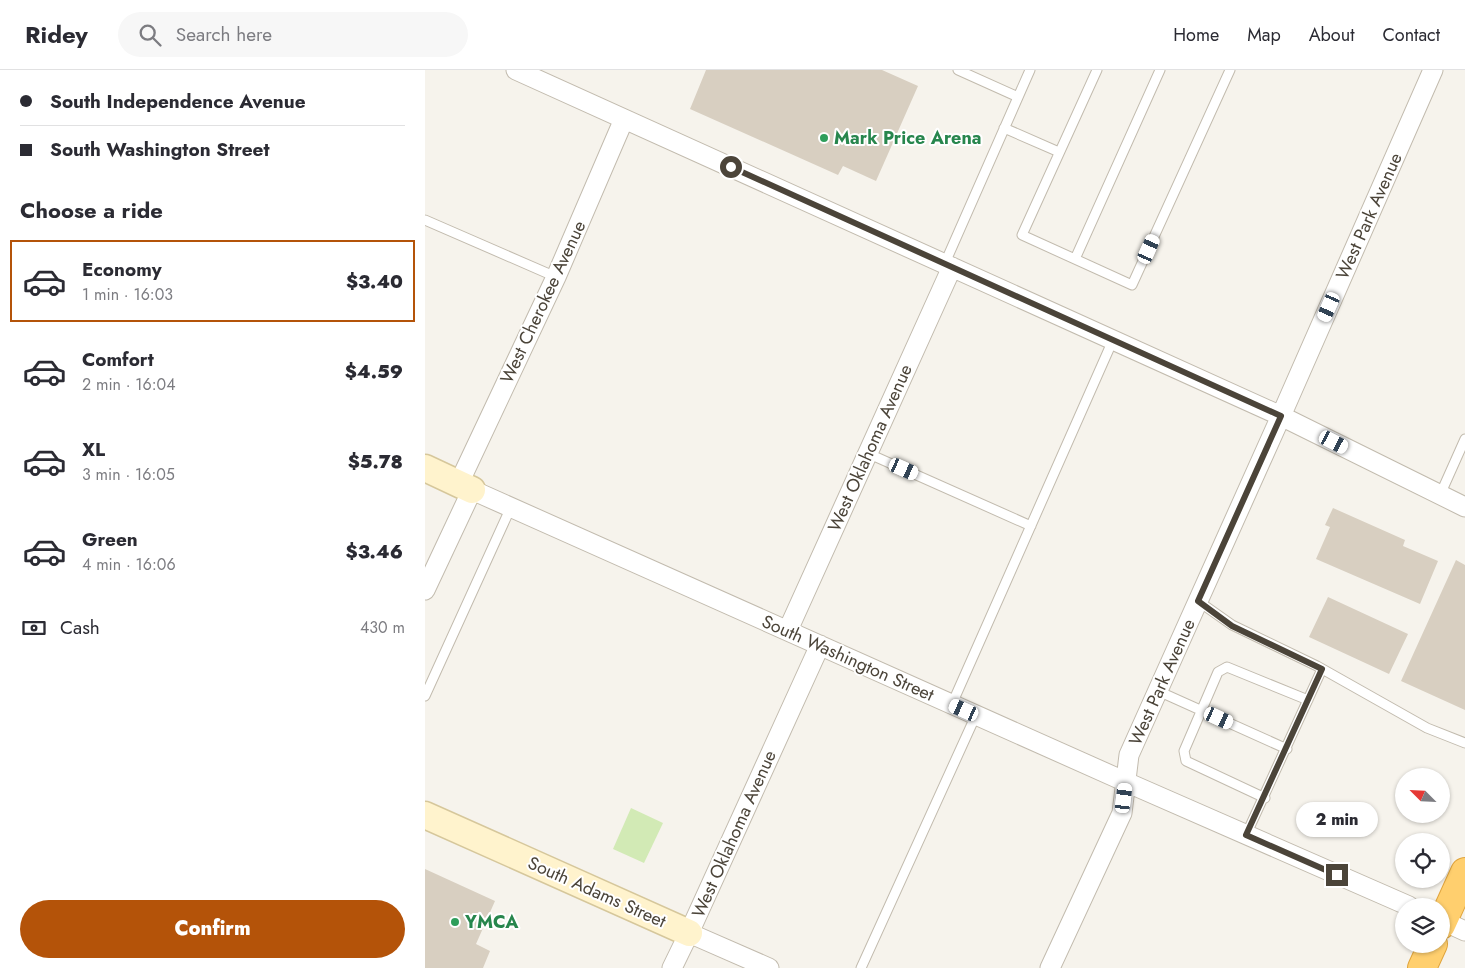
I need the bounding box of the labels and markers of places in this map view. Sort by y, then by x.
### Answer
place label: Mark Price Arena [834,125,981,151]
marker: Mark Price Arena [818,132,830,144]
place label: YMCA [464,909,519,935]
marker: YMCA [449,916,461,928]

